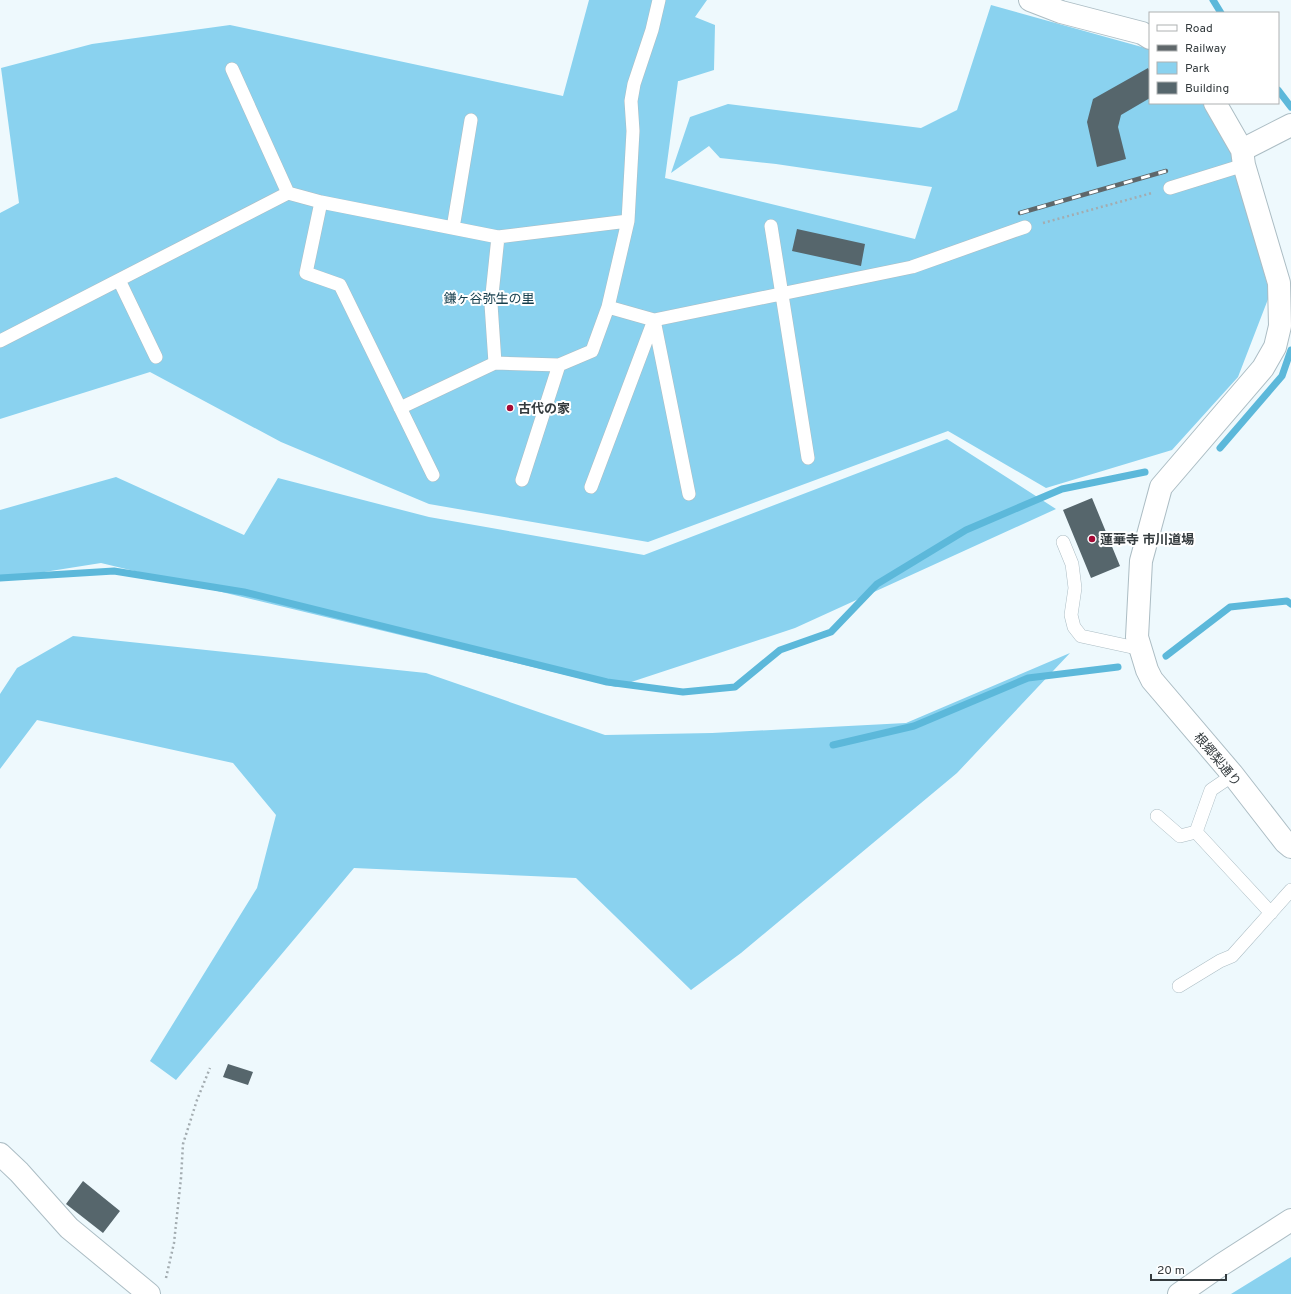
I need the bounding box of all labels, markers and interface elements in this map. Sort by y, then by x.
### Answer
legend [1149,12,1279,104]
text: Road [1185,21,1213,37]
text: Railway [1185,41,1226,57]
text: Park [1185,61,1210,77]
text: Building [1185,81,1229,97]
park label: 鎌ヶ谷弥生の里 [443,291,535,308]
place label: 古代の家 [518,401,570,418]
marker: 古代の家 [505,403,515,413]
place label: 蓮華寺 市川道場 [1100,532,1194,549]
marker: 蓮華寺 市川道場 [1087,534,1097,544]
street label: 根郷梨通り [1189,730,1243,790]
scale bar [1151,1256,1226,1282]
text: 20 m [1157,1263,1185,1279]

